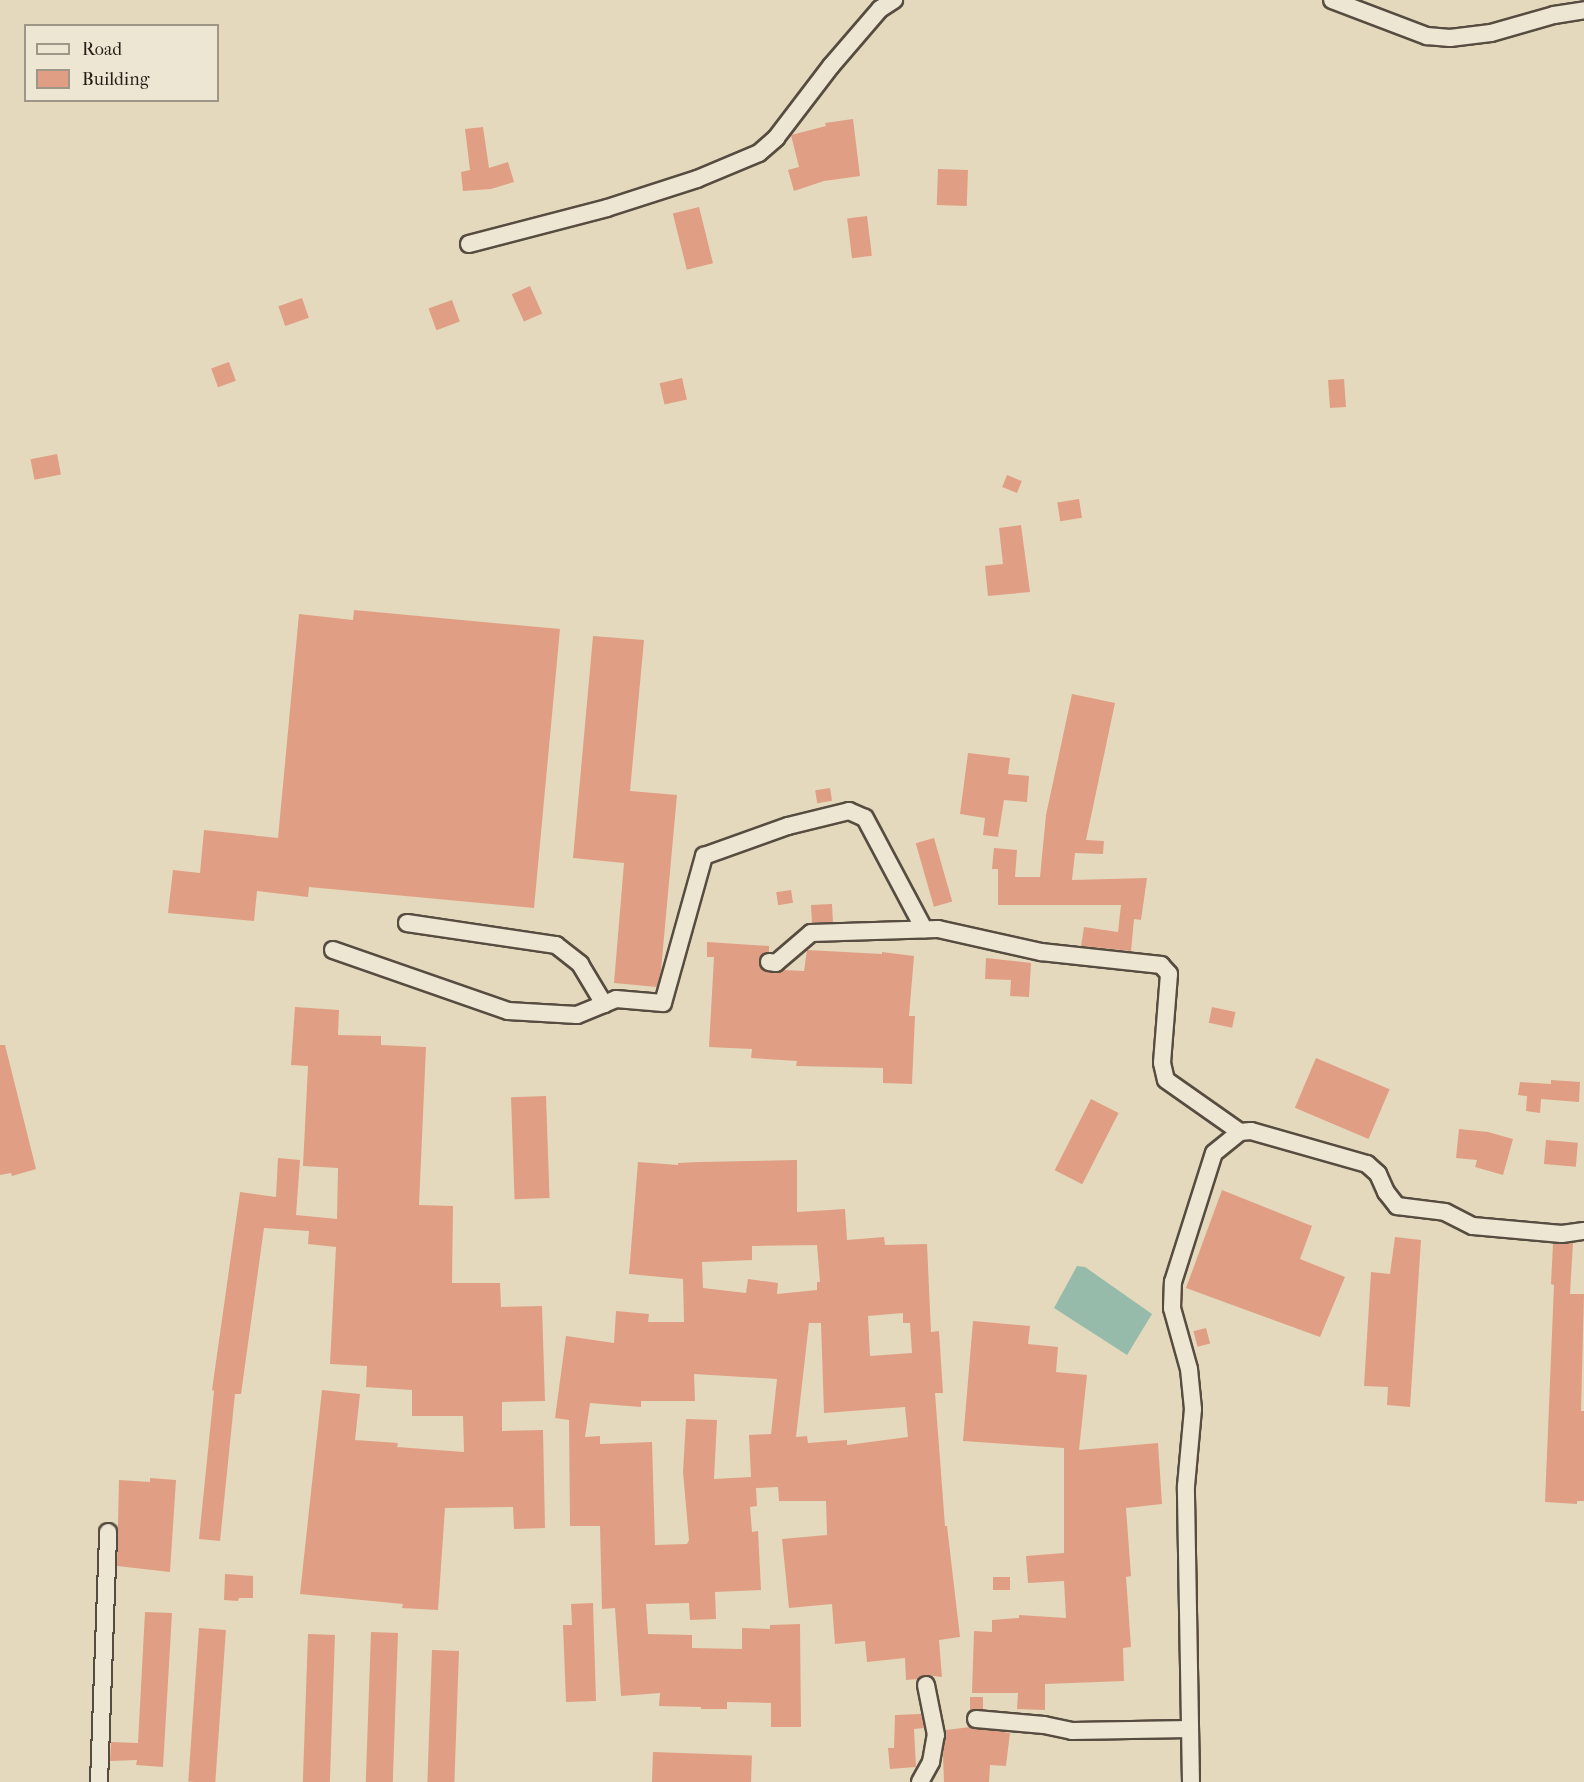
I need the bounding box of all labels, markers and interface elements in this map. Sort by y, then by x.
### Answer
legend [24,24,219,102]
text: Road [82,39,122,60]
text: Building [82,69,149,90]

